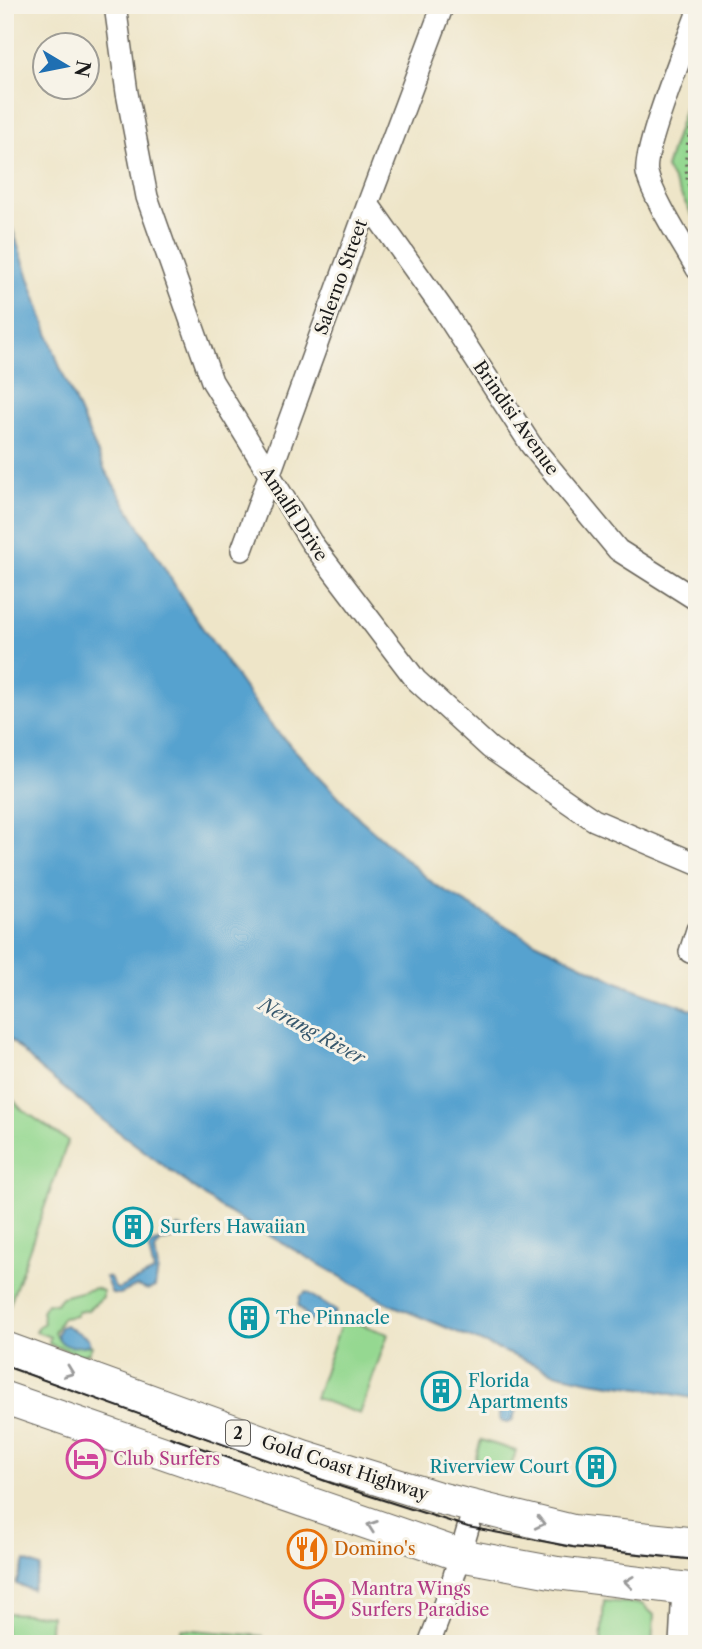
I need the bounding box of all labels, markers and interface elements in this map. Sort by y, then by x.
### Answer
north arrow [32,32,102,102]
text: N [69,59,95,79]
street label: Salerno Street [310,216,372,338]
street label: Brindisi Avenue [468,357,564,479]
street label: Amalfi Drive [255,462,333,565]
water label: Nerang River [253,992,370,1070]
building icon: Surfers Hawaiian [112,1206,154,1248]
place label: Surfers Hawaiian [160,1216,306,1238]
building icon: The Pinnacle [228,1297,270,1339]
place label: The Pinnacle [276,1307,390,1329]
one-way arrow [62,1364,75,1378]
building icon: Florida Apartments [420,1370,462,1412]
place label: Florida Apartments [467,1370,568,1413]
road number: 2 [226,1420,250,1446]
street label: Gold Coast Highway [259,1431,432,1506]
hotel icon: Club Surfers [65,1438,107,1480]
building icon: Riverview Court [575,1446,617,1488]
place label: Club Surfers [113,1448,220,1470]
place label: Riverview Court [430,1456,570,1478]
one-way arrow [534,1515,546,1530]
one-way arrow [366,1520,378,1534]
restaurant icon: Domino's [286,1528,328,1570]
place label: Domino's [334,1538,415,1560]
one-way arrow [623,1575,635,1590]
hotel icon: Mantra Wings Surfers Paradise [303,1578,345,1620]
place label: Mantra Wings Surfers Paradise [351,1578,489,1621]

